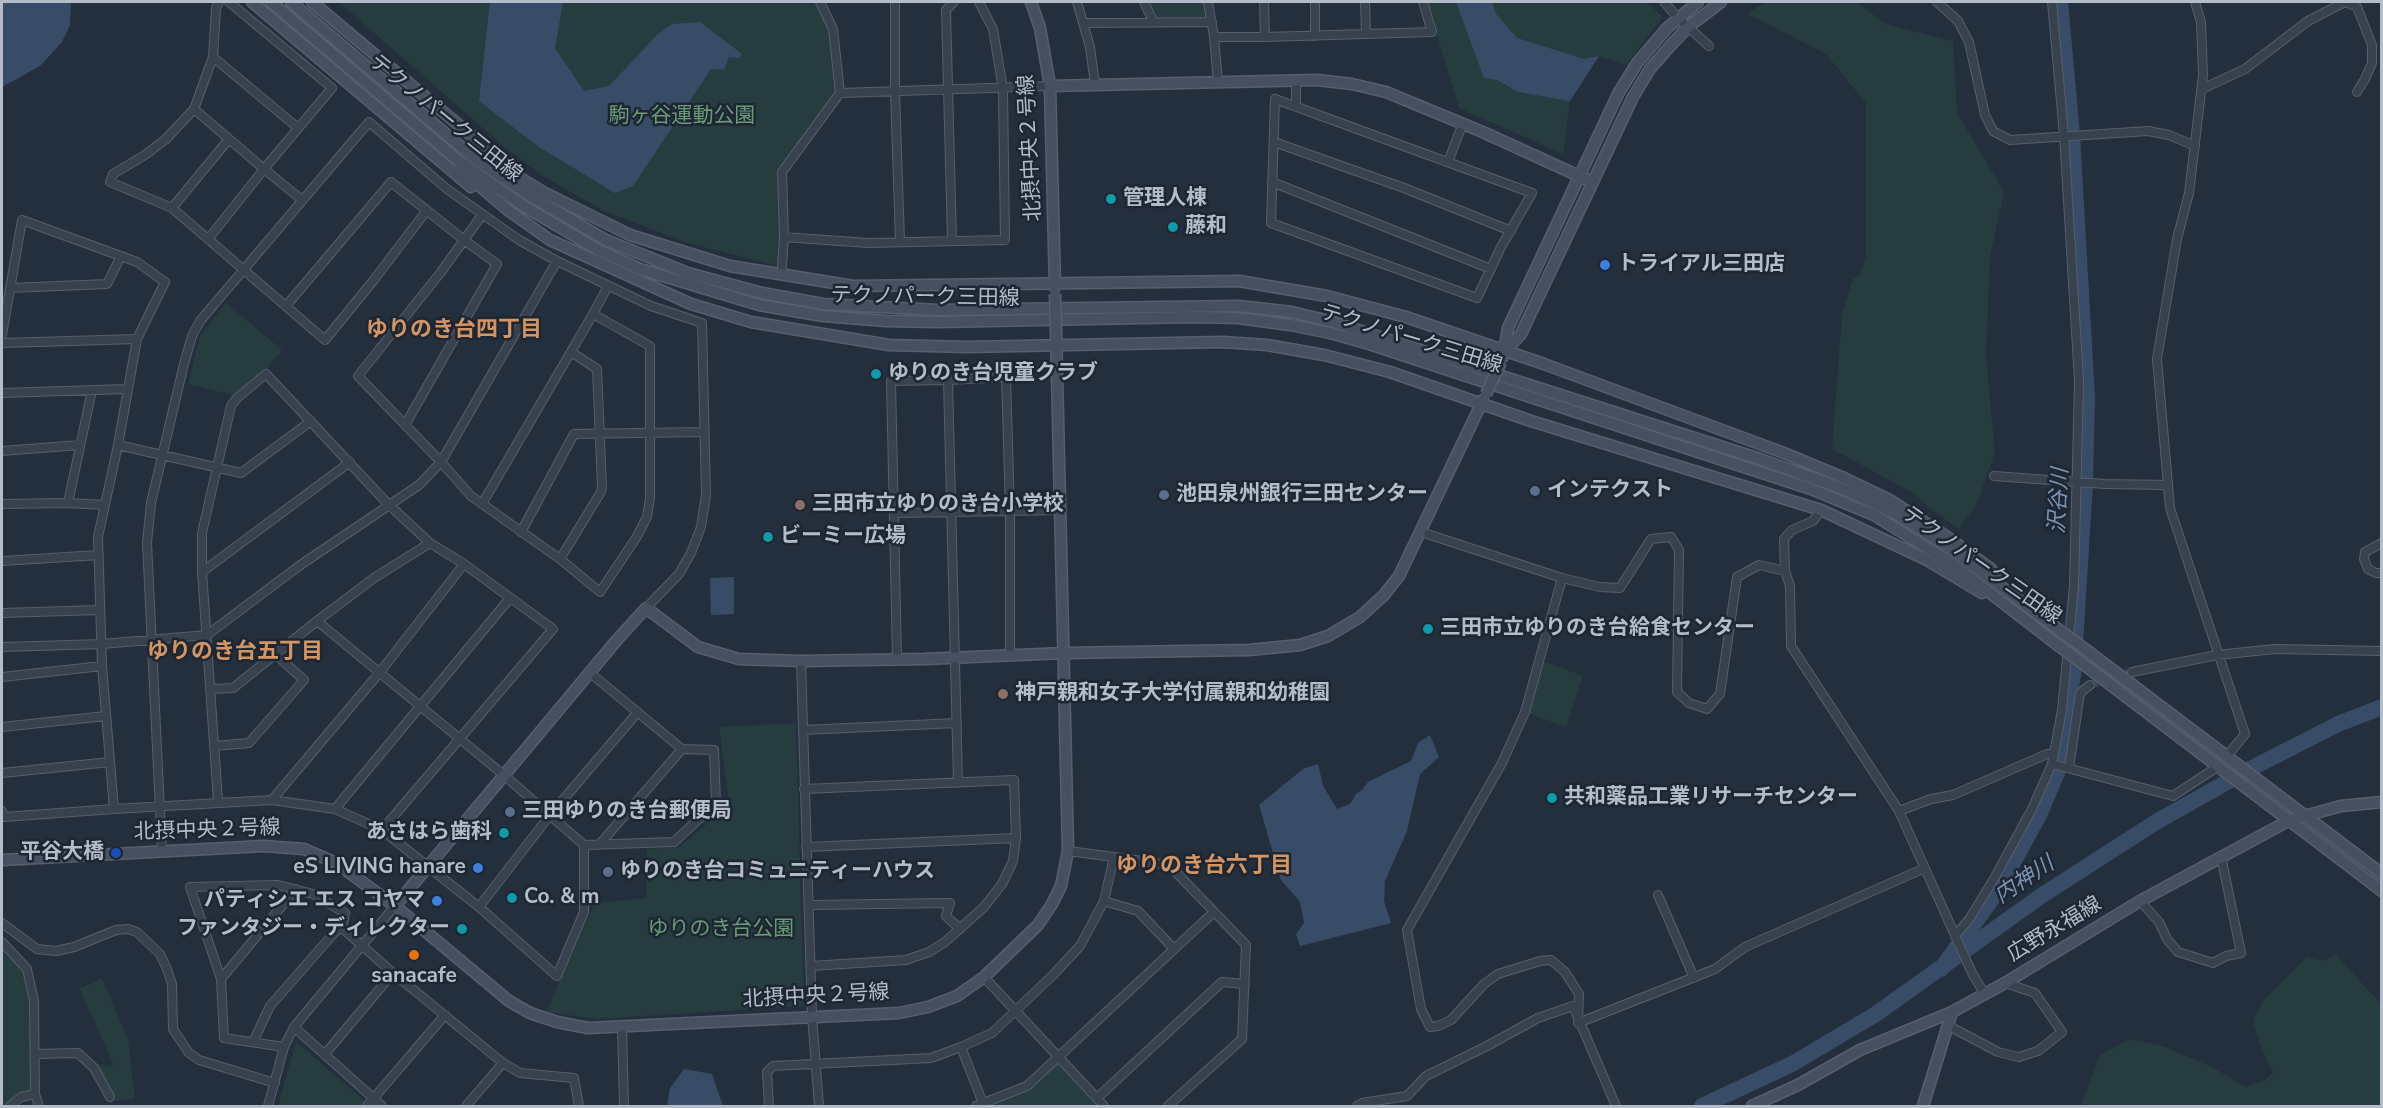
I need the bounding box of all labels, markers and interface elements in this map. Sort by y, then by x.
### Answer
street label: テクノパーク三田線 [364,50,526,188]
street label: 北摂中央２号線 [1015,74,1047,222]
park label: 駒ヶ谷運動公園 [609,104,755,130]
place label: 管理人棟 [1123,186,1207,212]
marker: 管理人棟 [1104,192,1118,206]
place label: 藤和 [1185,214,1227,240]
marker: 藤和 [1166,220,1180,234]
place label: トライアル三田店 [1617,252,1785,278]
marker: トライアル三田店 [1598,258,1612,272]
street label: テクノパーク三田線 [830,284,1020,312]
street label: テクノパーク三田線 [1317,300,1505,380]
district label: ゆりのき台四丁目 [366,318,542,344]
place label: ゆりのき台児童クラブ [888,361,1098,387]
marker: ゆりのき台児童クラブ [869,367,883,381]
water label: 沢谷川 [2045,467,2075,535]
place label: インテクスト [1547,478,1673,504]
place label: 池田泉州銀行三田センター [1176,482,1428,508]
marker: インテクスト [1528,484,1542,498]
marker: 池田泉州銀行三田センター [1157,488,1171,502]
place label: 三田市立ゆりのき台小学校 [812,492,1064,518]
marker: 三田市立ゆりのき台小学校 [793,498,807,512]
street label: テクノパーク三田線 [1896,501,2066,631]
place label: ビーミー広場 [780,524,906,550]
marker: ビーミー広場 [761,530,775,544]
place label: 三田市立ゆりのき台給食センター [1440,616,1755,642]
marker: 三田市立ゆりのき台給食センター [1421,622,1435,636]
district label: ゆりのき台五丁目 [147,640,323,666]
place label: 神戸親和女子大学付属親和幼稚園 [1015,681,1330,707]
marker: 神戸親和女子大学付属親和幼稚園 [996,687,1010,701]
place label: 共和薬品工業リサーチセンター [1564,785,1858,811]
marker: 共和薬品工業リサーチセンター [1545,791,1559,805]
place label: 三田ゆりのき台郵便局 [522,799,732,825]
marker: 三田ゆりのき台郵便局 [503,805,517,819]
street label: 北摂中央２号線 [133,816,281,846]
place label: あさはら歯科 [366,820,492,846]
marker: あさはら歯科 [497,826,511,840]
place label: 平谷大橋 [20,840,104,866]
marker: 平谷大橋 [109,846,123,860]
water label: 内神川 [1990,852,2060,910]
district label: ゆりのき台六丁目 [1116,854,1292,880]
place label: eS LIVING hanare [293,855,466,881]
place label: ゆりのき台コミュニティーハウス [620,859,935,885]
marker: eS LIVING hanare [471,861,485,875]
marker: ゆりのき台コミュニティーハウス [601,865,615,879]
place label: Co. & m [524,885,599,911]
place label: パティシエ エス コヤマ [204,888,425,914]
marker: Co. & m [505,891,519,905]
street label: 広野永福線 [2004,892,2106,968]
marker: パティシエ エス コヤマ [430,894,444,908]
place label: ファンタジー・ディレクター [177,916,450,942]
park label: ゆりのき台公園 [648,917,794,943]
marker: ファンタジー・ディレクター [455,922,469,936]
marker: sanacafe [407,948,421,962]
place label: sanacafe [371,964,457,990]
street label: 北摂中央２号線 [742,981,890,1013]

